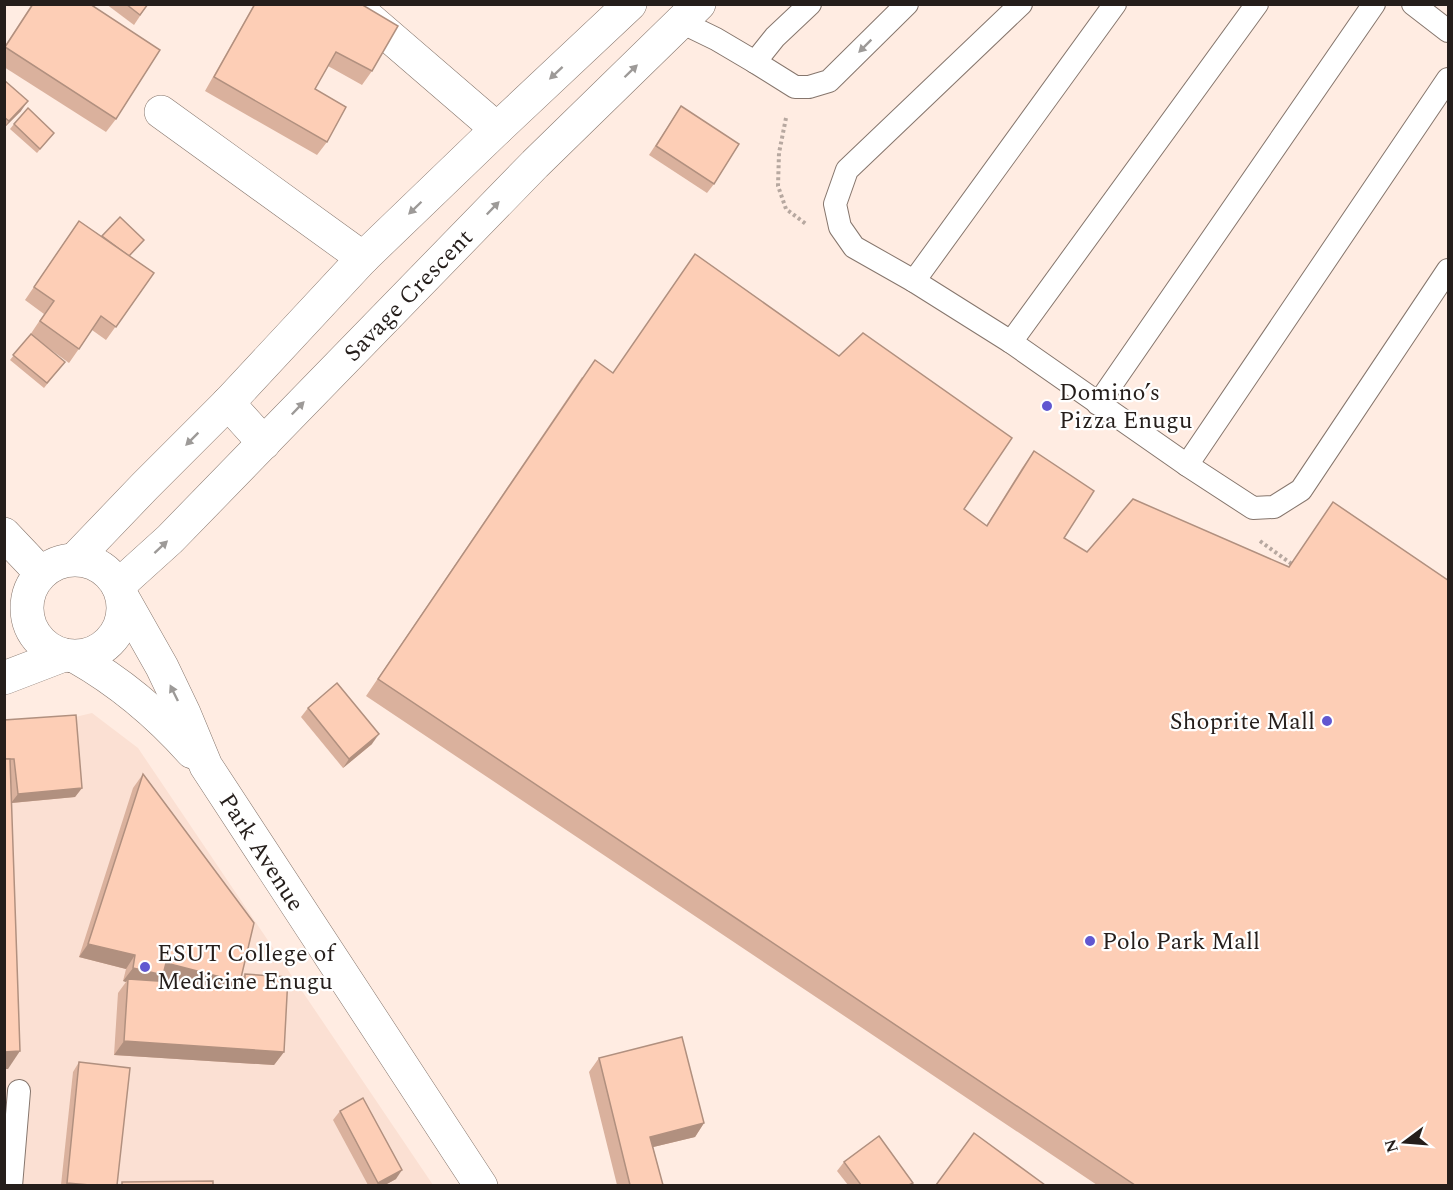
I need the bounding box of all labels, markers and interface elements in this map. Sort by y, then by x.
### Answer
one-way arrow [859,38,873,52]
one-way arrow [624,64,638,78]
one-way arrow [549,66,564,80]
one-way arrow [408,201,423,215]
one-way arrow [485,202,499,216]
street label: Savage Crescent [336,221,482,370]
place label: Domino’s Pizza Enugu [1059,375,1192,439]
marker: Domino’s Pizza Enugu [1040,399,1054,413]
one-way arrow [291,400,305,415]
one-way arrow [186,431,200,445]
one-way arrow [154,540,168,554]
one-way arrow [170,685,179,702]
place label: Shoprite Mall [1170,704,1315,740]
marker: Shoprite Mall [1320,714,1334,728]
street label: Park Avenue [209,786,313,919]
place label: Polo Park Mall [1102,924,1260,960]
marker: Polo Park Mall [1083,934,1097,948]
place label: ESUT College of Medicine Enugu [157,936,337,1000]
marker: ESUT College of Medicine Enugu [138,960,152,974]
north arrow [1375,1112,1435,1172]
text: N [1378,1136,1405,1155]

